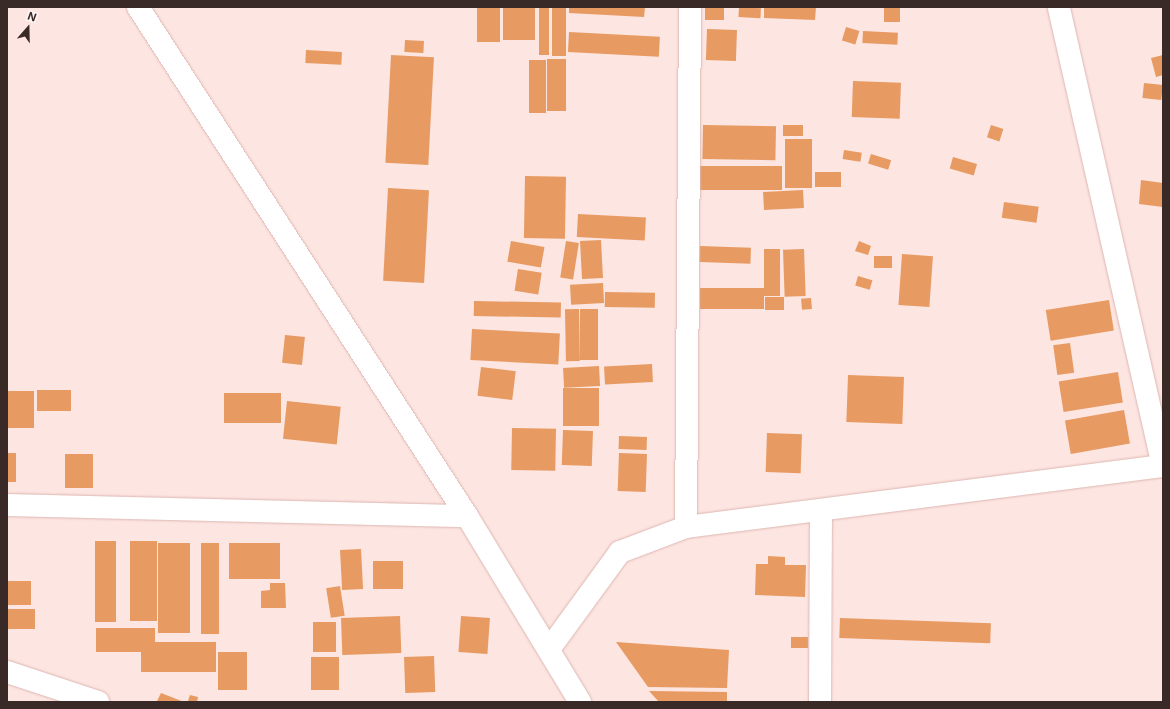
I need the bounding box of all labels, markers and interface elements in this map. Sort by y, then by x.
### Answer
north arrow [8,8,48,48]
text: N [26,9,38,25]

